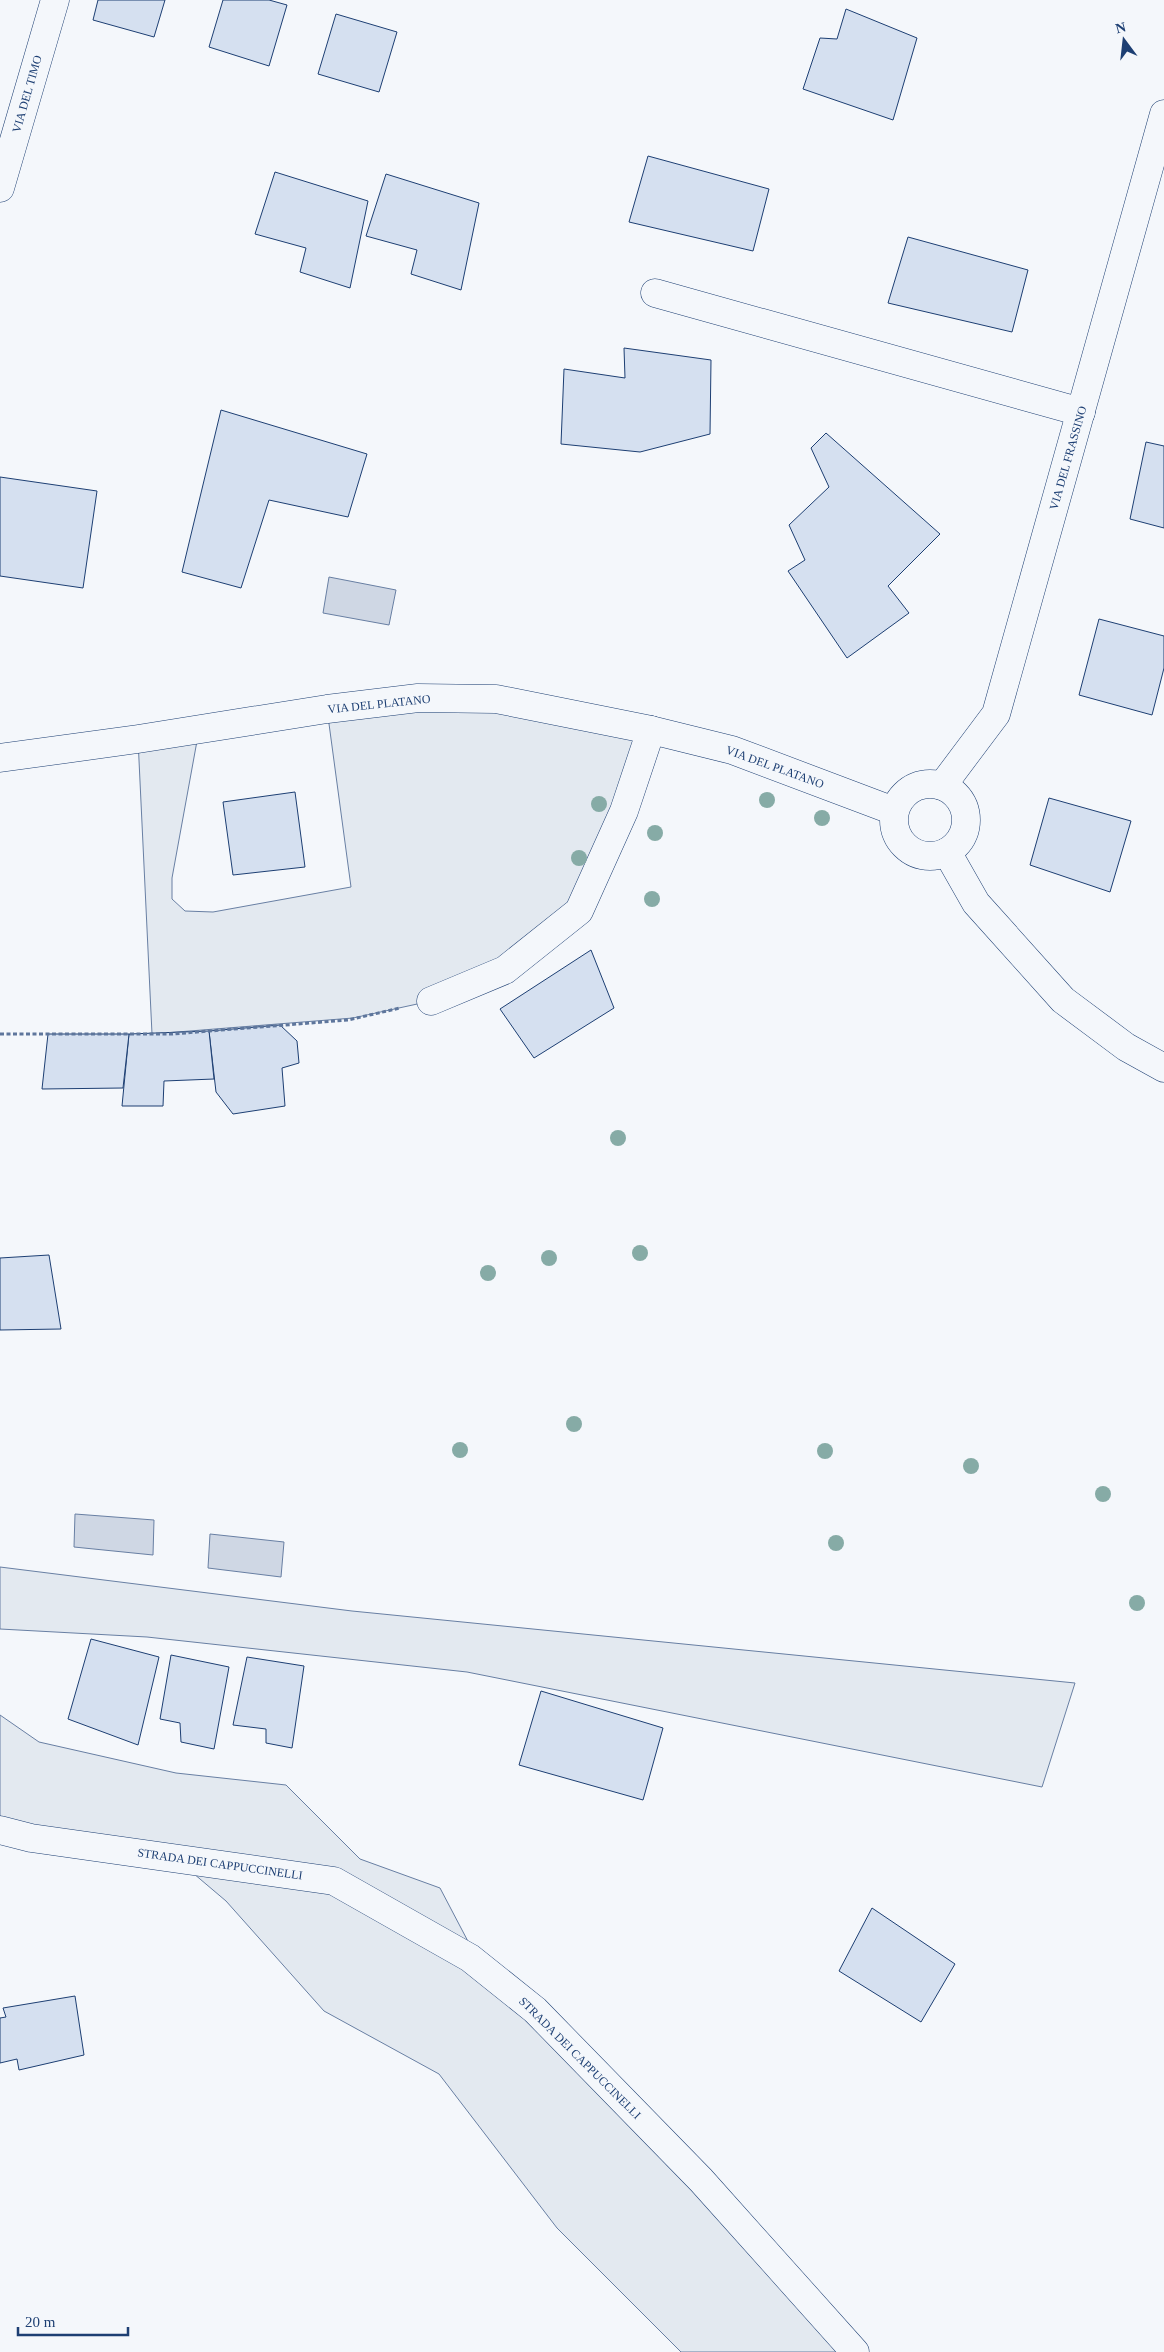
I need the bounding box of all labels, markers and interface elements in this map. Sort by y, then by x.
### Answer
north arrow [1099,15,1149,65]
text: N [1114,19,1128,36]
street label: VIA DEL TIMO [9,53,45,134]
street label: VIA DEL FRASSINO [1046,404,1090,512]
street label: VIA DEL PLATANO [327,692,431,716]
street label: VIA DEL PLATANO [724,743,826,791]
street label: STRADA DEI CAPPUCCINELLI [136,1845,304,1883]
street label: STRADA DEI CAPPUCCINELLI [516,1994,644,2122]
scale bar [18,2304,128,2336]
text: 20 m [25,2314,56,2330]

